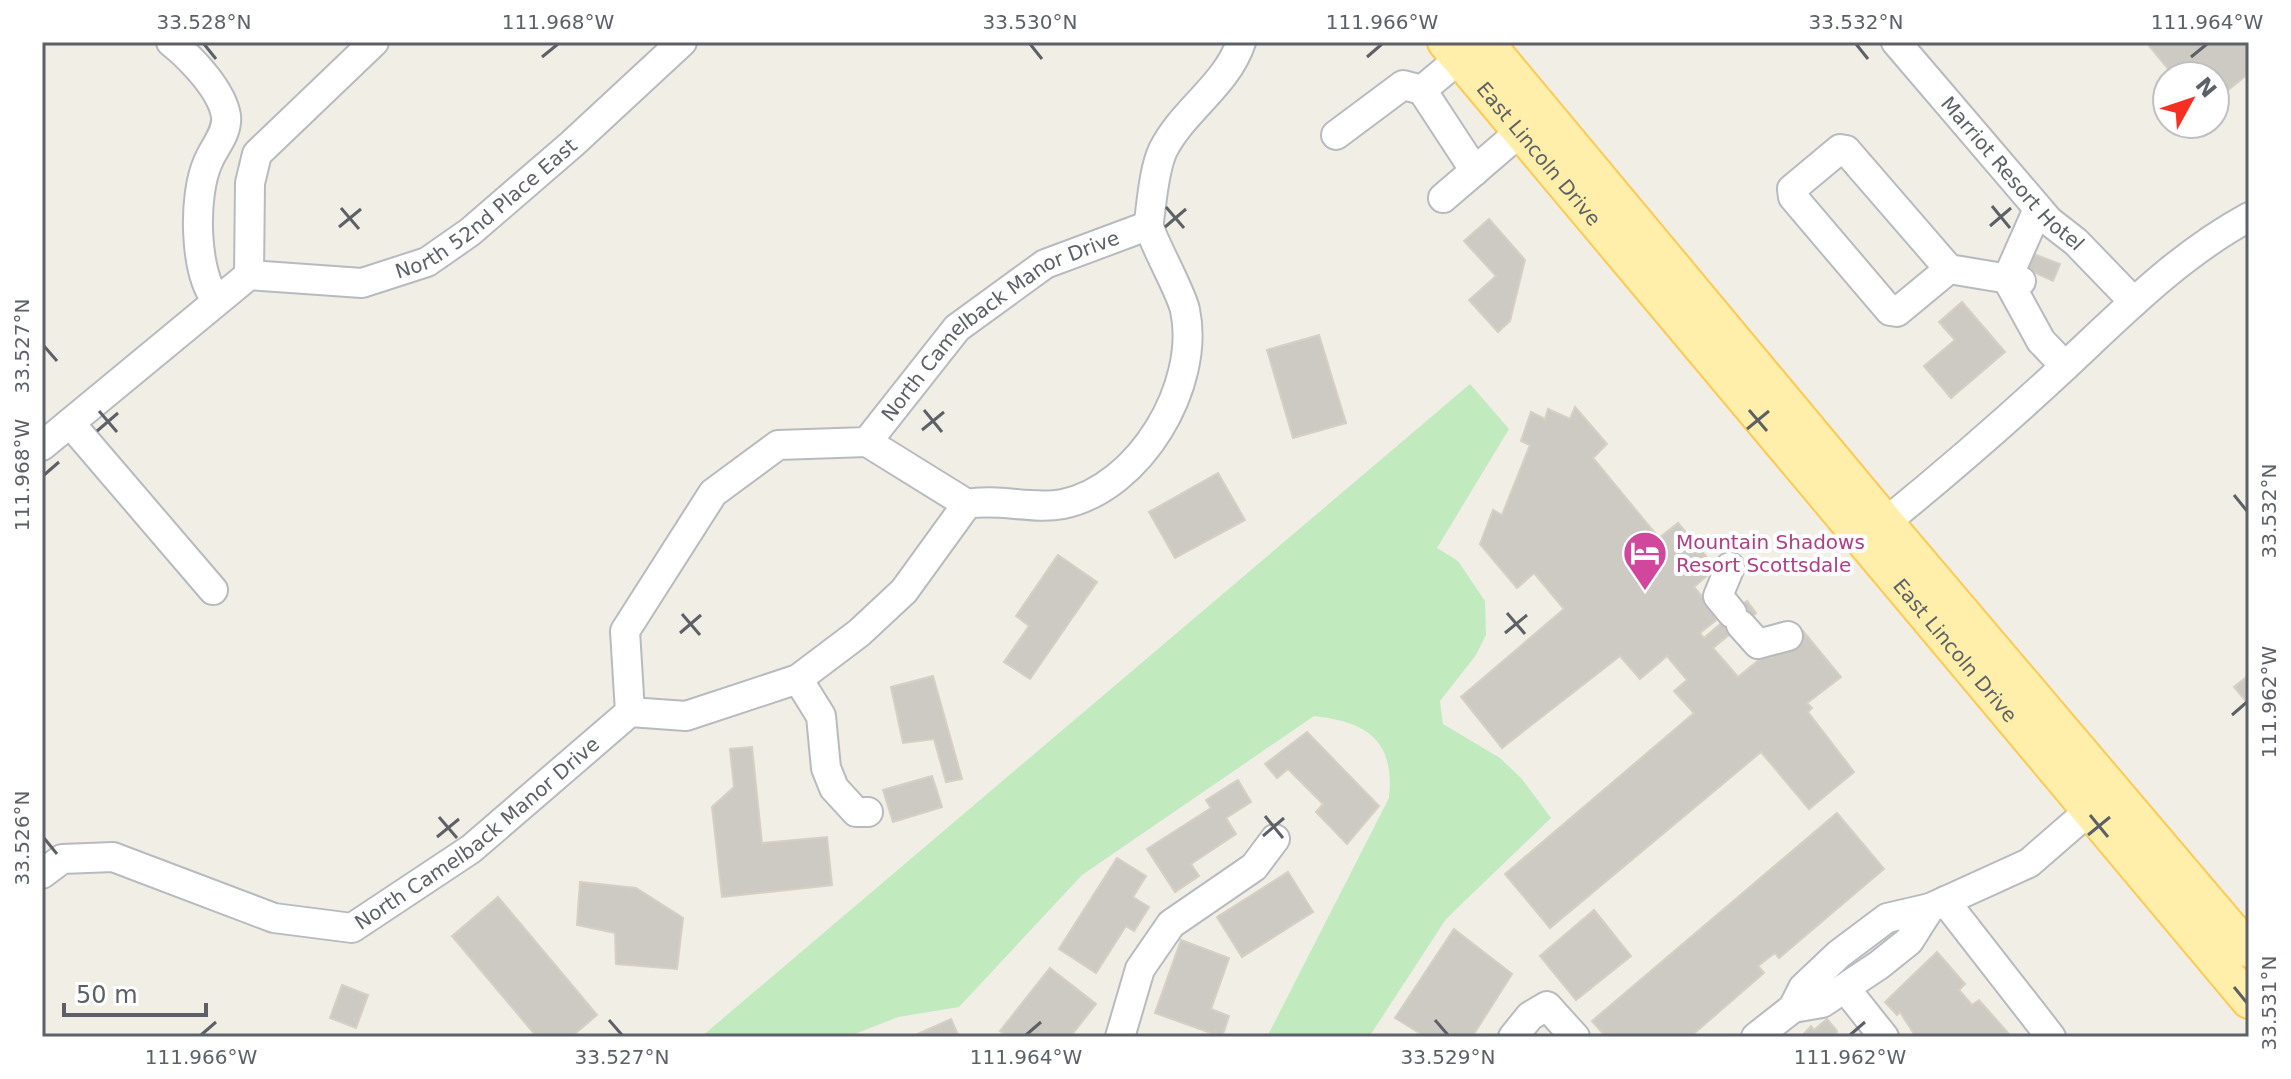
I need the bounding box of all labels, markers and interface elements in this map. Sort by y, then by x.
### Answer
text: 33.528°N [157,10,251,34]
text: 111.968°W [502,10,614,34]
text: 33.530°N [983,10,1077,34]
text: 111.966°W [1326,10,1438,34]
text: 33.532°N [1809,10,1903,34]
text: 111.964°W [2151,10,2263,34]
north arrow [2151,60,2231,140]
text: N [2190,72,2221,103]
street label: East Lincoln Drive [1472,77,1606,231]
street label: Marriot Resort Hotel [1936,92,2089,255]
street label: North 52nd Place East [392,133,582,283]
street label: North Camelback Manor Drive [876,225,1123,426]
text: 33.527°N [10,299,34,393]
text: 111.968°W [10,419,34,531]
text: 33.532°N [2257,464,2281,558]
hotel icon: Mountain Shadows Resort Scottsdale [1621,529,1669,592]
place label: Mountain Shadows Resort Scottsdale [1676,530,1865,577]
street label: East Lincoln Drive [1888,574,2022,727]
text: 111.962°W [2257,646,2281,758]
street label: North Camelback Manor Drive [350,732,604,935]
text: 33.526°N [10,791,34,885]
text: 33.531°N [2257,956,2281,1050]
scale bar [64,967,206,1017]
text: 50 m [76,981,138,1009]
text: 111.966°W [145,1045,257,1069]
text: 33.527°N [575,1045,669,1069]
text: 111.964°W [970,1045,1082,1069]
text: 33.529°N [1401,1045,1495,1069]
text: 111.962°W [1794,1045,1906,1069]

